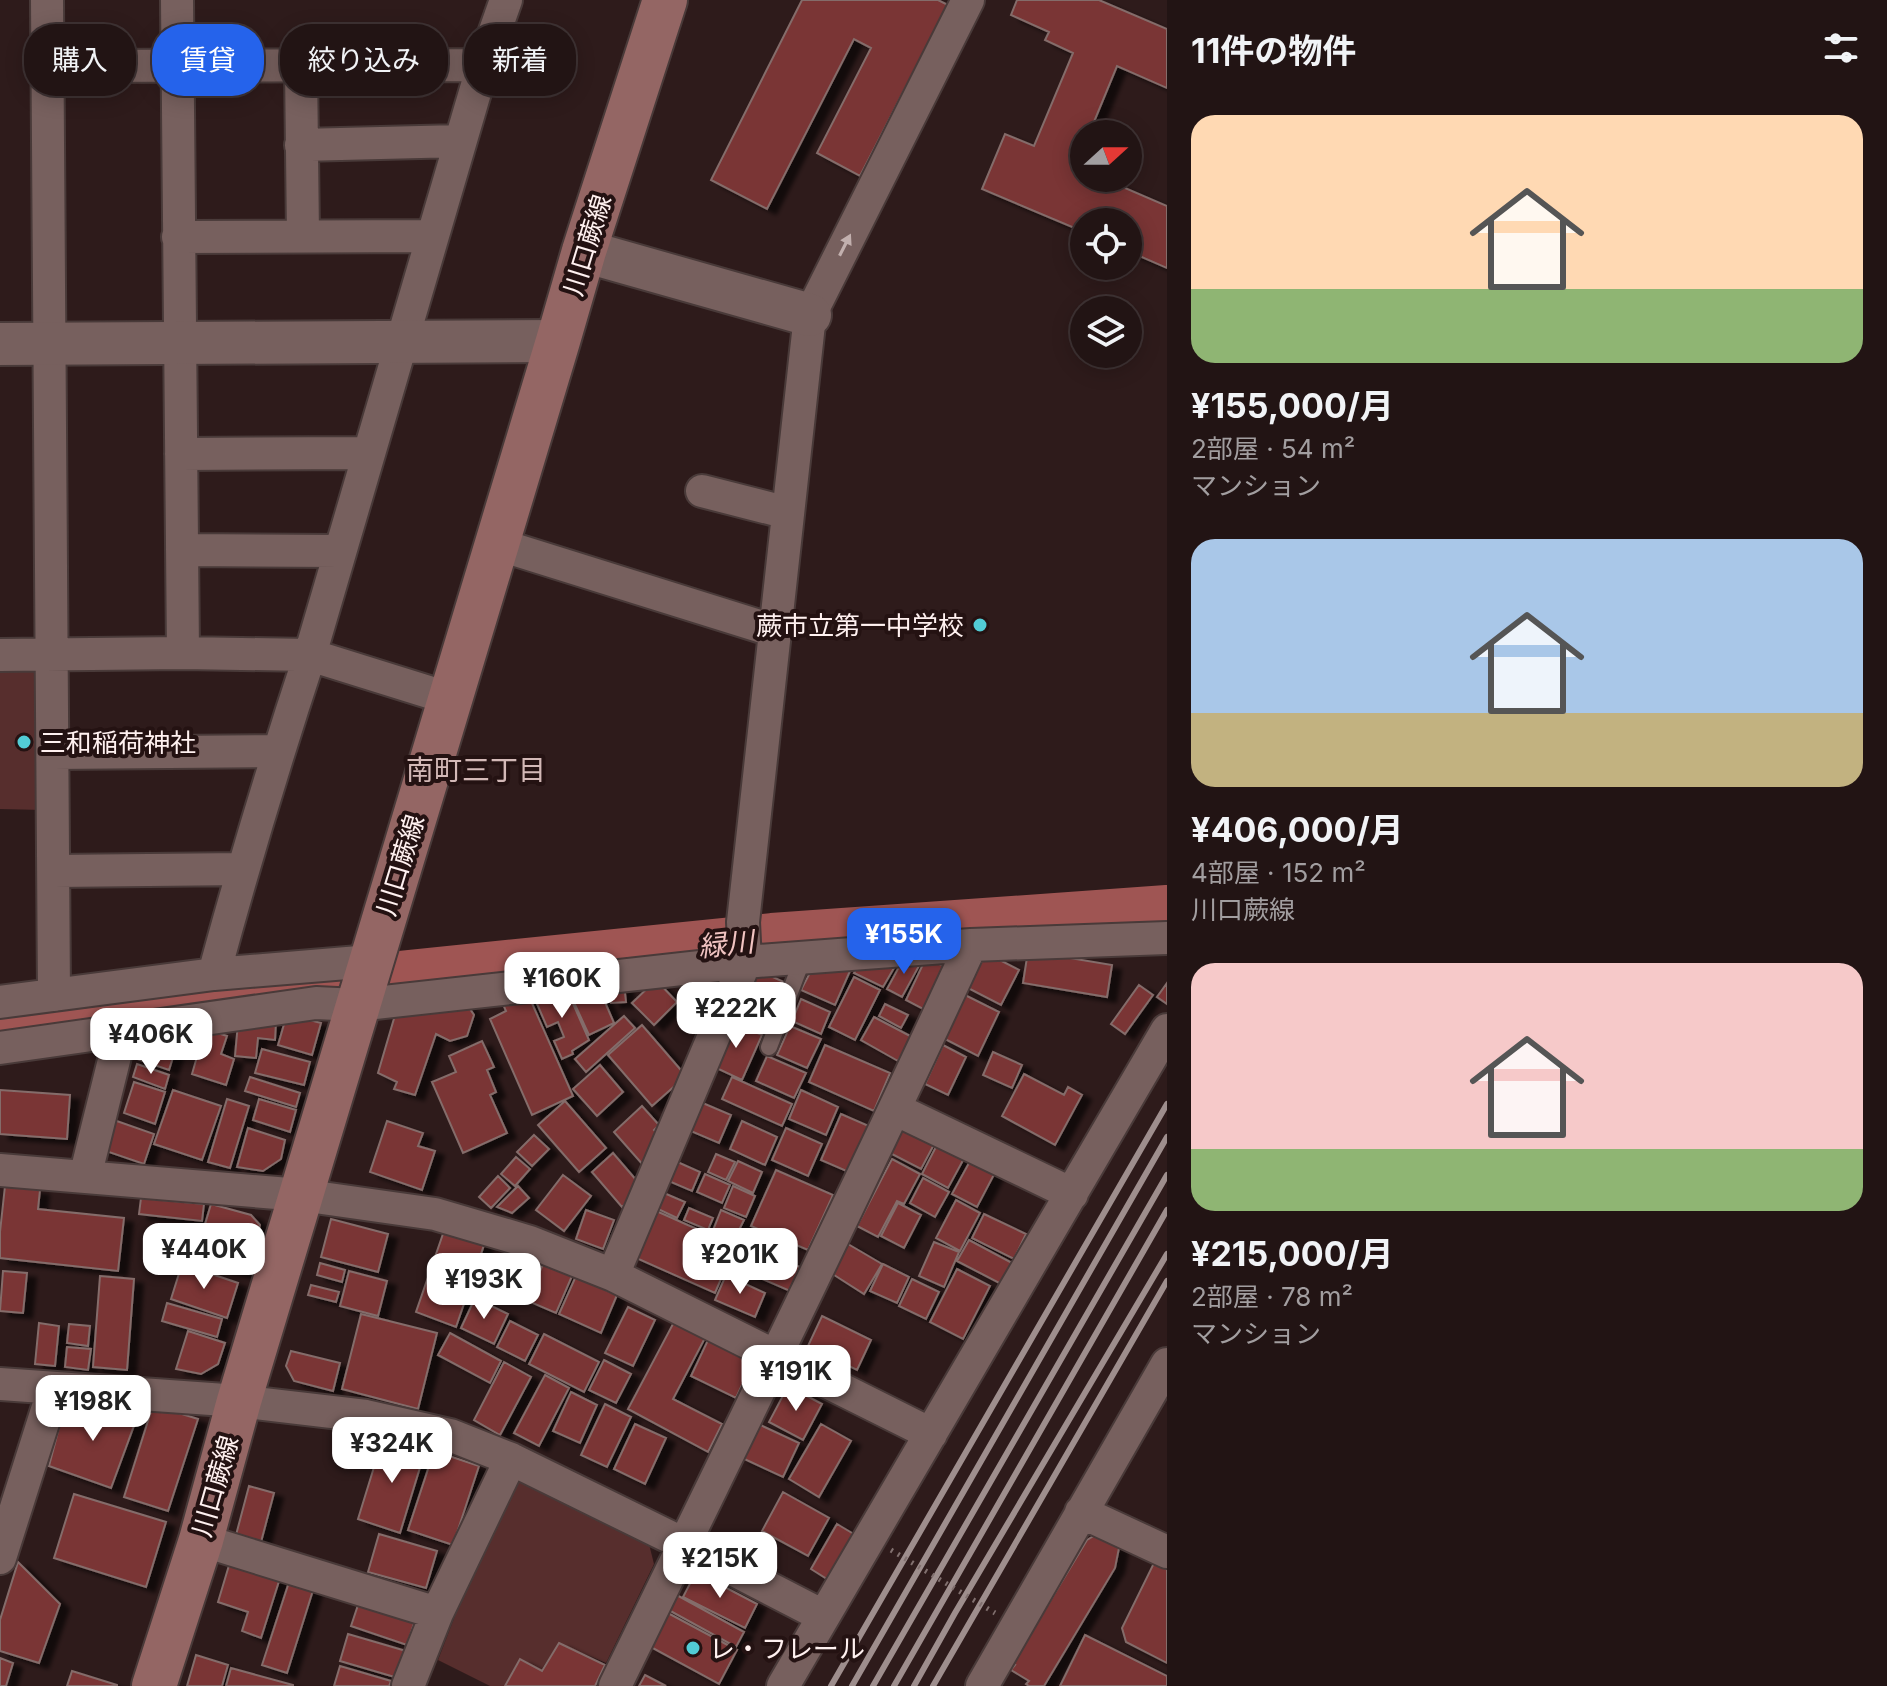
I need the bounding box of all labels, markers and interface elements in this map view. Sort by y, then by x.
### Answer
chip: 購入 [24,24,136,96]
chip: 賃貸 [152,24,264,96]
chip: 絞り込み [280,24,448,96]
chip: 新着 [464,24,576,96]
icon: filters [1819,26,1863,70]
text: 11件の物件 [1191,30,1356,71]
north arrow [1070,120,1142,192]
map controls [1070,120,1142,368]
icon: home [1455,167,1599,311]
street label: 川口蕨線 [557,191,617,299]
button: locate [1070,208,1142,280]
one-way arrow [838,233,852,256]
button: layers [1070,296,1142,368]
text: ¥155,000/月 [1191,385,1394,426]
text: 2部屋 · 54 m² [1191,433,1355,464]
text: マンション [1191,470,1321,501]
icon: home [1455,591,1599,735]
place label: 蕨市立第一中学校 [756,610,964,641]
marker: 蕨市立第一中学校 [971,616,989,634]
place label: 三和稲荷神社 [40,727,196,758]
marker: 三和稲荷神社 [15,733,33,751]
district label: 南町三丁目 [406,753,546,787]
text: ¥406,000/月 [1191,809,1404,850]
street label: 川口蕨線 [370,811,430,919]
text: 4部屋 · 152 m² [1191,857,1366,888]
text: 川口蕨線 [1191,894,1295,925]
pin: ¥155K [848,908,960,976]
text: ¥155K [865,918,943,949]
water label: 緑川 [696,924,759,964]
pin: ¥160K [506,952,618,1020]
text: ¥160K [522,962,602,993]
pin: ¥222K [680,982,792,1050]
text: ¥222K [695,992,777,1023]
pin: ¥406K [95,1008,207,1076]
icon: home [1455,1015,1599,1159]
text: ¥406K [108,1018,194,1049]
pin: ¥440K [148,1223,260,1291]
pin: ¥201K [684,1228,796,1296]
text: ¥440K [161,1233,247,1264]
text: ¥215,000/月 [1191,1233,1394,1274]
text: ¥201K [701,1238,779,1269]
pin: ¥193K [428,1253,540,1321]
text: ¥193K [445,1263,523,1294]
text: 2部屋 · 78 m² [1191,1281,1353,1312]
text: マンション [1191,1318,1321,1349]
pin: ¥191K [740,1345,852,1413]
text: ¥191K [760,1355,832,1386]
pin: ¥198K [37,1375,149,1443]
text: ¥198K [54,1385,132,1416]
pin: ¥324K [336,1417,448,1485]
text: ¥324K [350,1427,434,1458]
street label: 川口蕨線 [186,1432,244,1540]
pin: ¥215K [664,1532,776,1600]
text: ¥215K [681,1542,759,1573]
place label: レ・フレール [709,1633,865,1664]
marker: レ・フレール [684,1639,702,1657]

